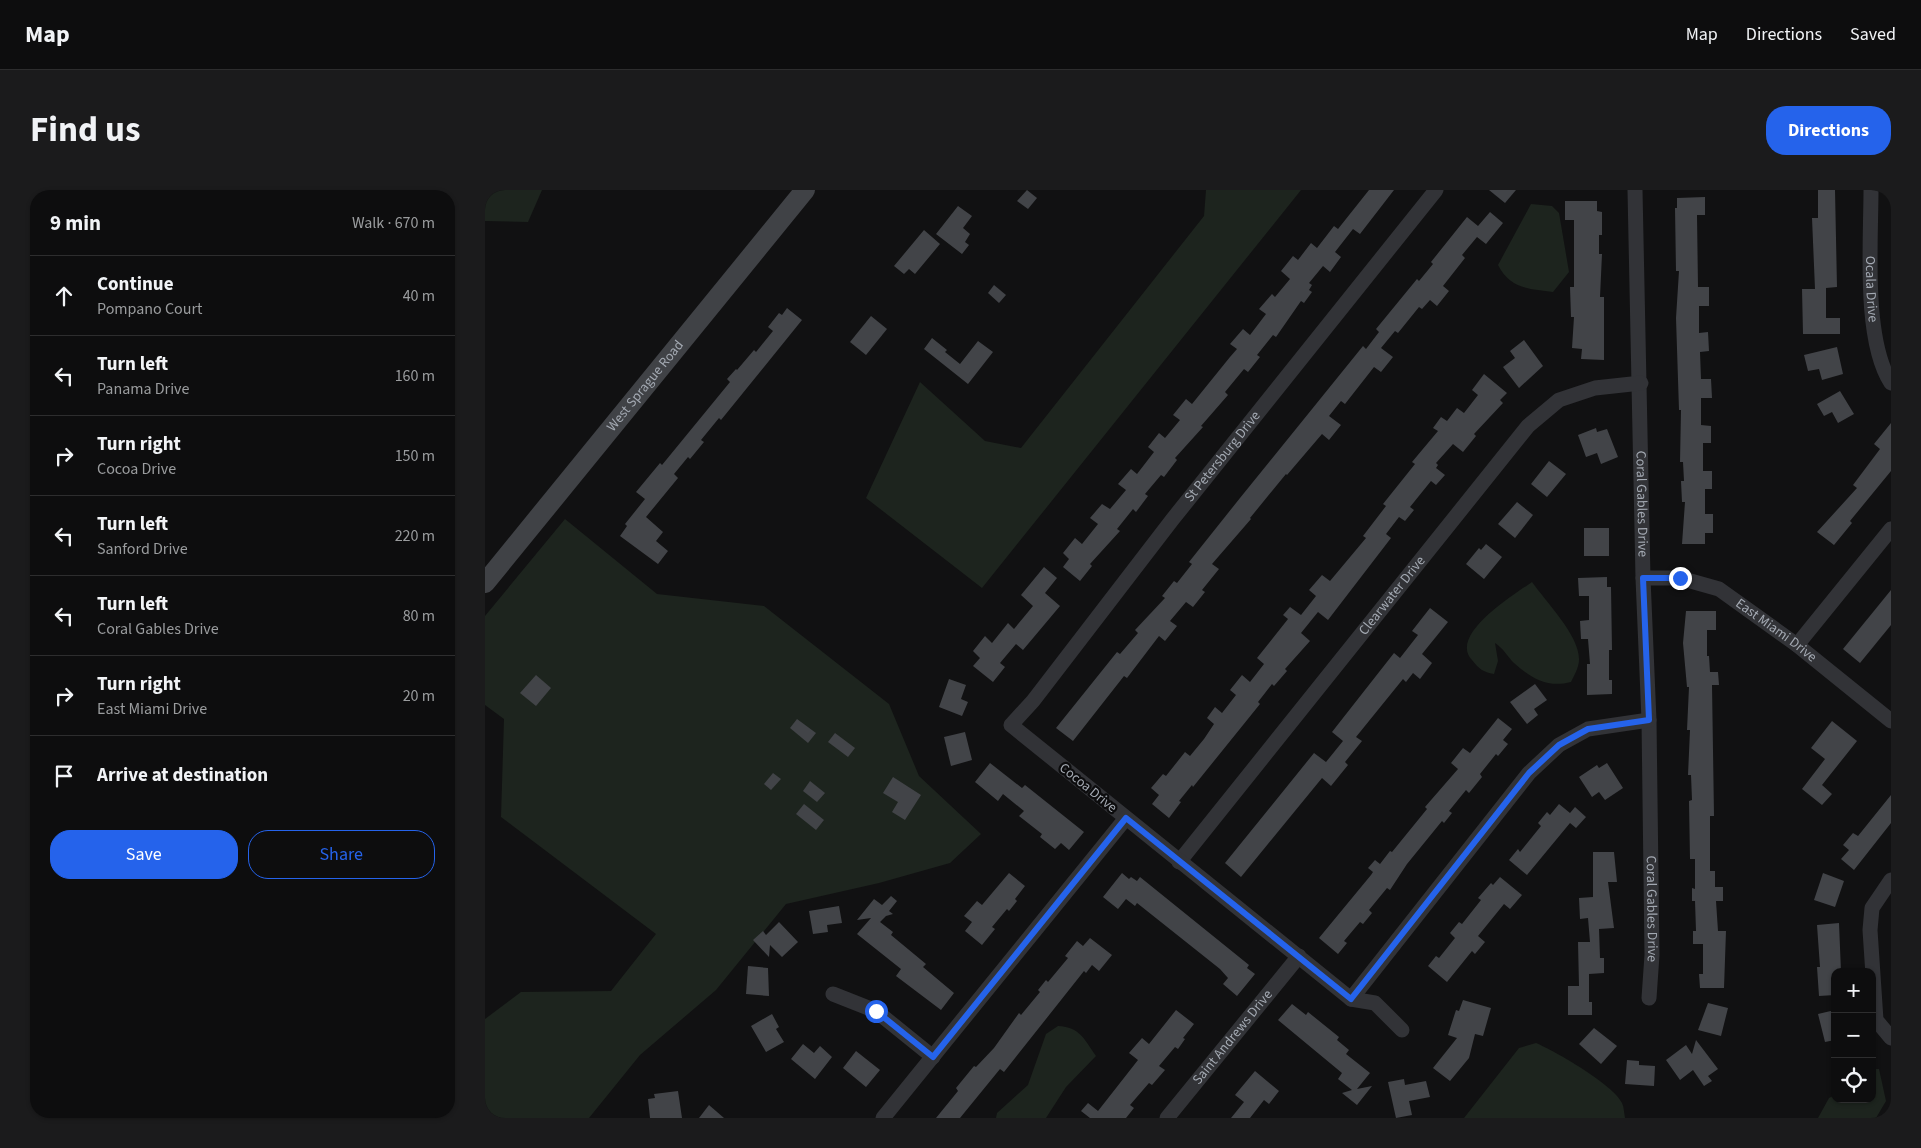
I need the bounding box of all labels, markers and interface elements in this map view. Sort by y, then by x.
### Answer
text: Map [25,17,70,52]
text: Map [1686,22,1718,47]
text: Directions [1746,22,1822,47]
text: Saved [1850,22,1896,47]
text: Find us [30,105,140,155]
button: Directions [1766,106,1891,155]
text: 9 min [50,208,101,238]
text: Walk · 670 m [352,212,435,234]
street label: Ocala Drive [1860,256,1883,323]
text: Continue [97,271,174,298]
icon: ahead [50,282,78,310]
text: 40 m [403,285,435,307]
text: Pompano Court [97,298,202,320]
street label: West Sprague Road [602,336,689,436]
text: Turn left [97,351,168,378]
icon: left [50,362,78,390]
text: 160 m [395,365,435,387]
text: Panama Drive [97,378,189,400]
street label: St Petersburg Drive [1180,407,1265,507]
text: Turn right [97,431,181,458]
icon: right [50,442,78,470]
text: 150 m [395,445,435,467]
street label: Coral Gables Drive [1630,450,1653,557]
text: Cocoa Drive [97,458,176,480]
text: Turn left [97,511,168,538]
icon: left [50,522,78,550]
text: 220 m [395,525,435,547]
text: Sanford Drive [97,538,188,560]
street label: Clearwater Drive [1354,552,1430,640]
route end [1669,567,1692,590]
text: Turn left [97,591,168,618]
street label: East Miami Drive [1731,594,1821,667]
icon: left [50,602,78,630]
text: 80 m [403,605,435,627]
text: Coral Gables Drive [97,618,219,640]
text: Turn right [97,671,181,698]
icon: right [50,682,78,710]
text: 20 m [403,685,435,707]
text: East Miami Drive [97,698,207,720]
street label: Cocoa Drive [1055,758,1121,818]
icon: arrive [50,762,78,790]
text: Arrive at destination [97,762,268,789]
button: Save [50,830,238,879]
button: Share [248,830,435,879]
street label: Coral Gables Drive [1641,855,1662,963]
map controls [1831,968,1876,1103]
button: + [1831,968,1876,1013]
street label: Saint Andrews Drive [1188,986,1277,1089]
route start [865,1000,888,1023]
button: − [1831,1013,1876,1058]
button: locate [1831,1058,1876,1103]

